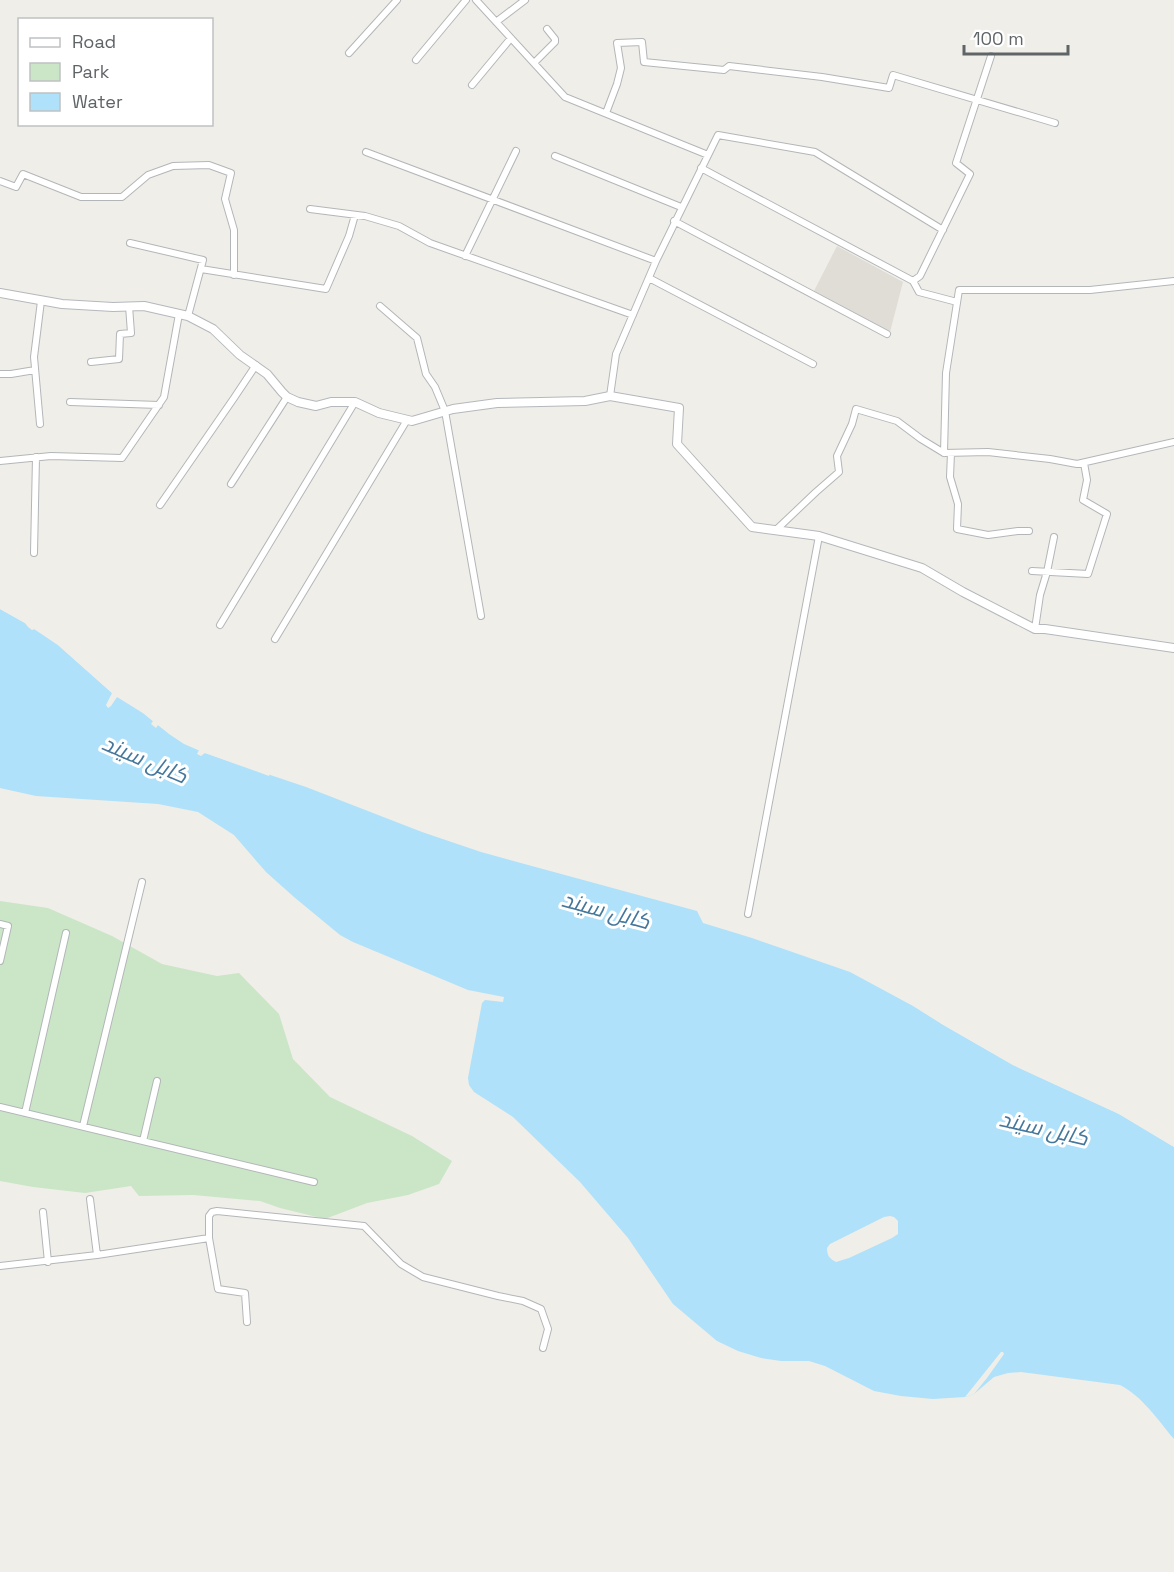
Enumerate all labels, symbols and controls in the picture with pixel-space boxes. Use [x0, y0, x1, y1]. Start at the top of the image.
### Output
legend [18, 18, 213, 126]
scale bar [964, 18, 1068, 56]
text: 100 m [973, 27, 1024, 50]
text: Road [72, 30, 116, 53]
text: Park [72, 60, 110, 83]
text: Water [72, 90, 123, 113]
water label: کابل سيند [98, 729, 192, 790]
water label: کابل سيند [559, 885, 653, 935]
water label: کابل سيند [997, 1104, 1091, 1152]

